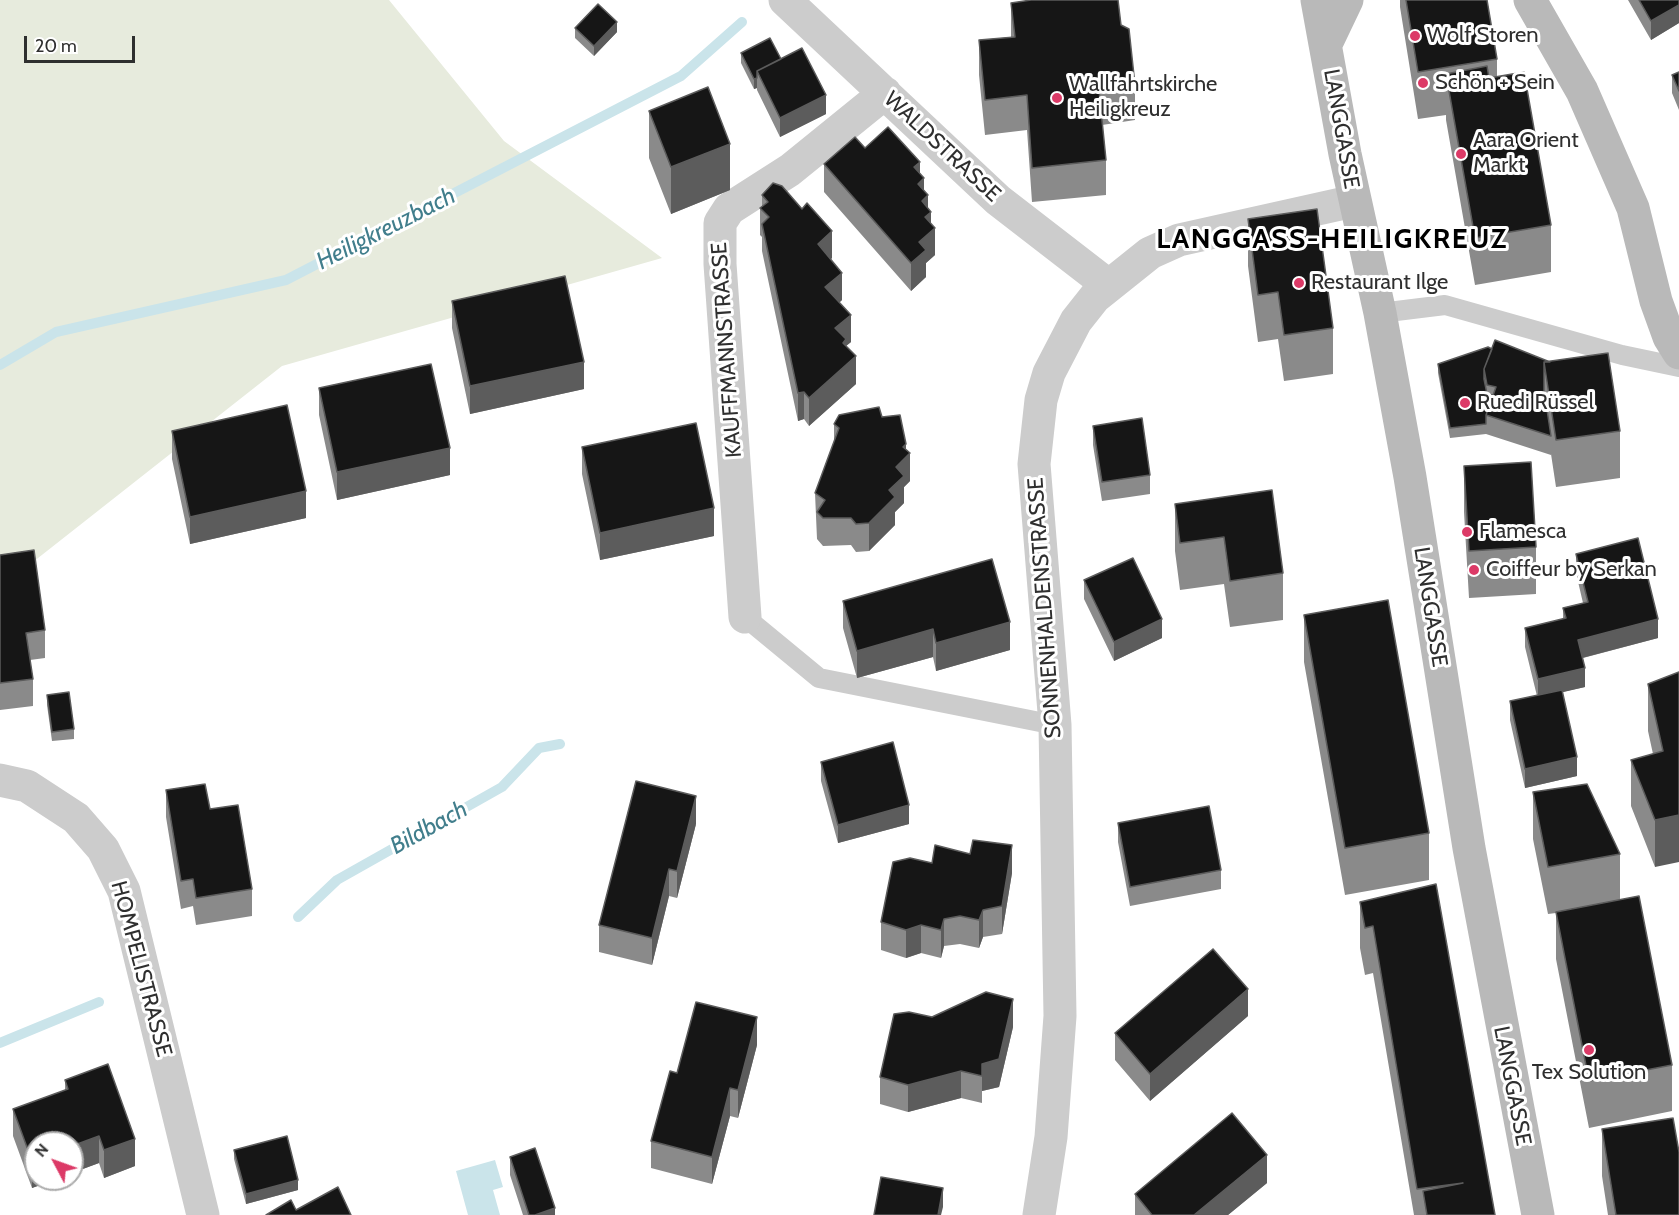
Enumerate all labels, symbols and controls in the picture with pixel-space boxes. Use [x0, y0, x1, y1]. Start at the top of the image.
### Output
place label: Wolf Storen [1427, 23, 1539, 49]
scale bar [27, 24, 138, 62]
marker: Wolf Storen [1408, 29, 1422, 43]
text: 20 m [35, 35, 77, 57]
street label: LANGGASSE [1317, 67, 1365, 191]
place label: Schön + Sein [1435, 70, 1555, 96]
place label: Wallfahrtskirche Heiligkreuz [1069, 72, 1217, 124]
marker: Schön + Sein [1416, 76, 1430, 90]
street label: WALDSTRASSE [878, 86, 1006, 208]
marker: Wallfahrtskirche Heiligkreuz [1050, 91, 1064, 105]
place label: Aara Orient Markt [1473, 128, 1579, 180]
marker: Aara Orient Markt [1454, 147, 1468, 161]
water label: Heiligkreuzbach [312, 182, 460, 276]
district label: LANGGASS-HEILIGKREUZ [1156, 223, 1508, 257]
street label: KAUFFMANNSTRASSE [706, 241, 748, 459]
place label: Restaurant Ilge [1311, 270, 1448, 296]
marker: Restaurant Ilge [1292, 276, 1306, 290]
place label: Ruedi Rüssel [1477, 390, 1594, 416]
marker: Ruedi Rüssel [1458, 396, 1472, 410]
street label: SONNENHALDENSTRASSE [1023, 477, 1067, 739]
place label: Flamesca [1479, 519, 1566, 545]
marker: Flamesca [1460, 525, 1474, 539]
street label: LANGGASSE [1407, 545, 1453, 669]
place label: Coiffeur by Serkan [1486, 557, 1657, 583]
marker: Coiffeur by Serkan [1467, 563, 1481, 577]
water label: Bildbach [385, 795, 473, 861]
street label: HOMPELISTRASSE [105, 878, 177, 1060]
street label: LANGGASSE [1487, 1024, 1537, 1148]
marker: Tex Solution [1582, 1043, 1596, 1057]
place label: Tex Solution [1532, 1060, 1646, 1086]
north arrow [24, 1131, 84, 1191]
text: N [31, 1140, 52, 1161]

